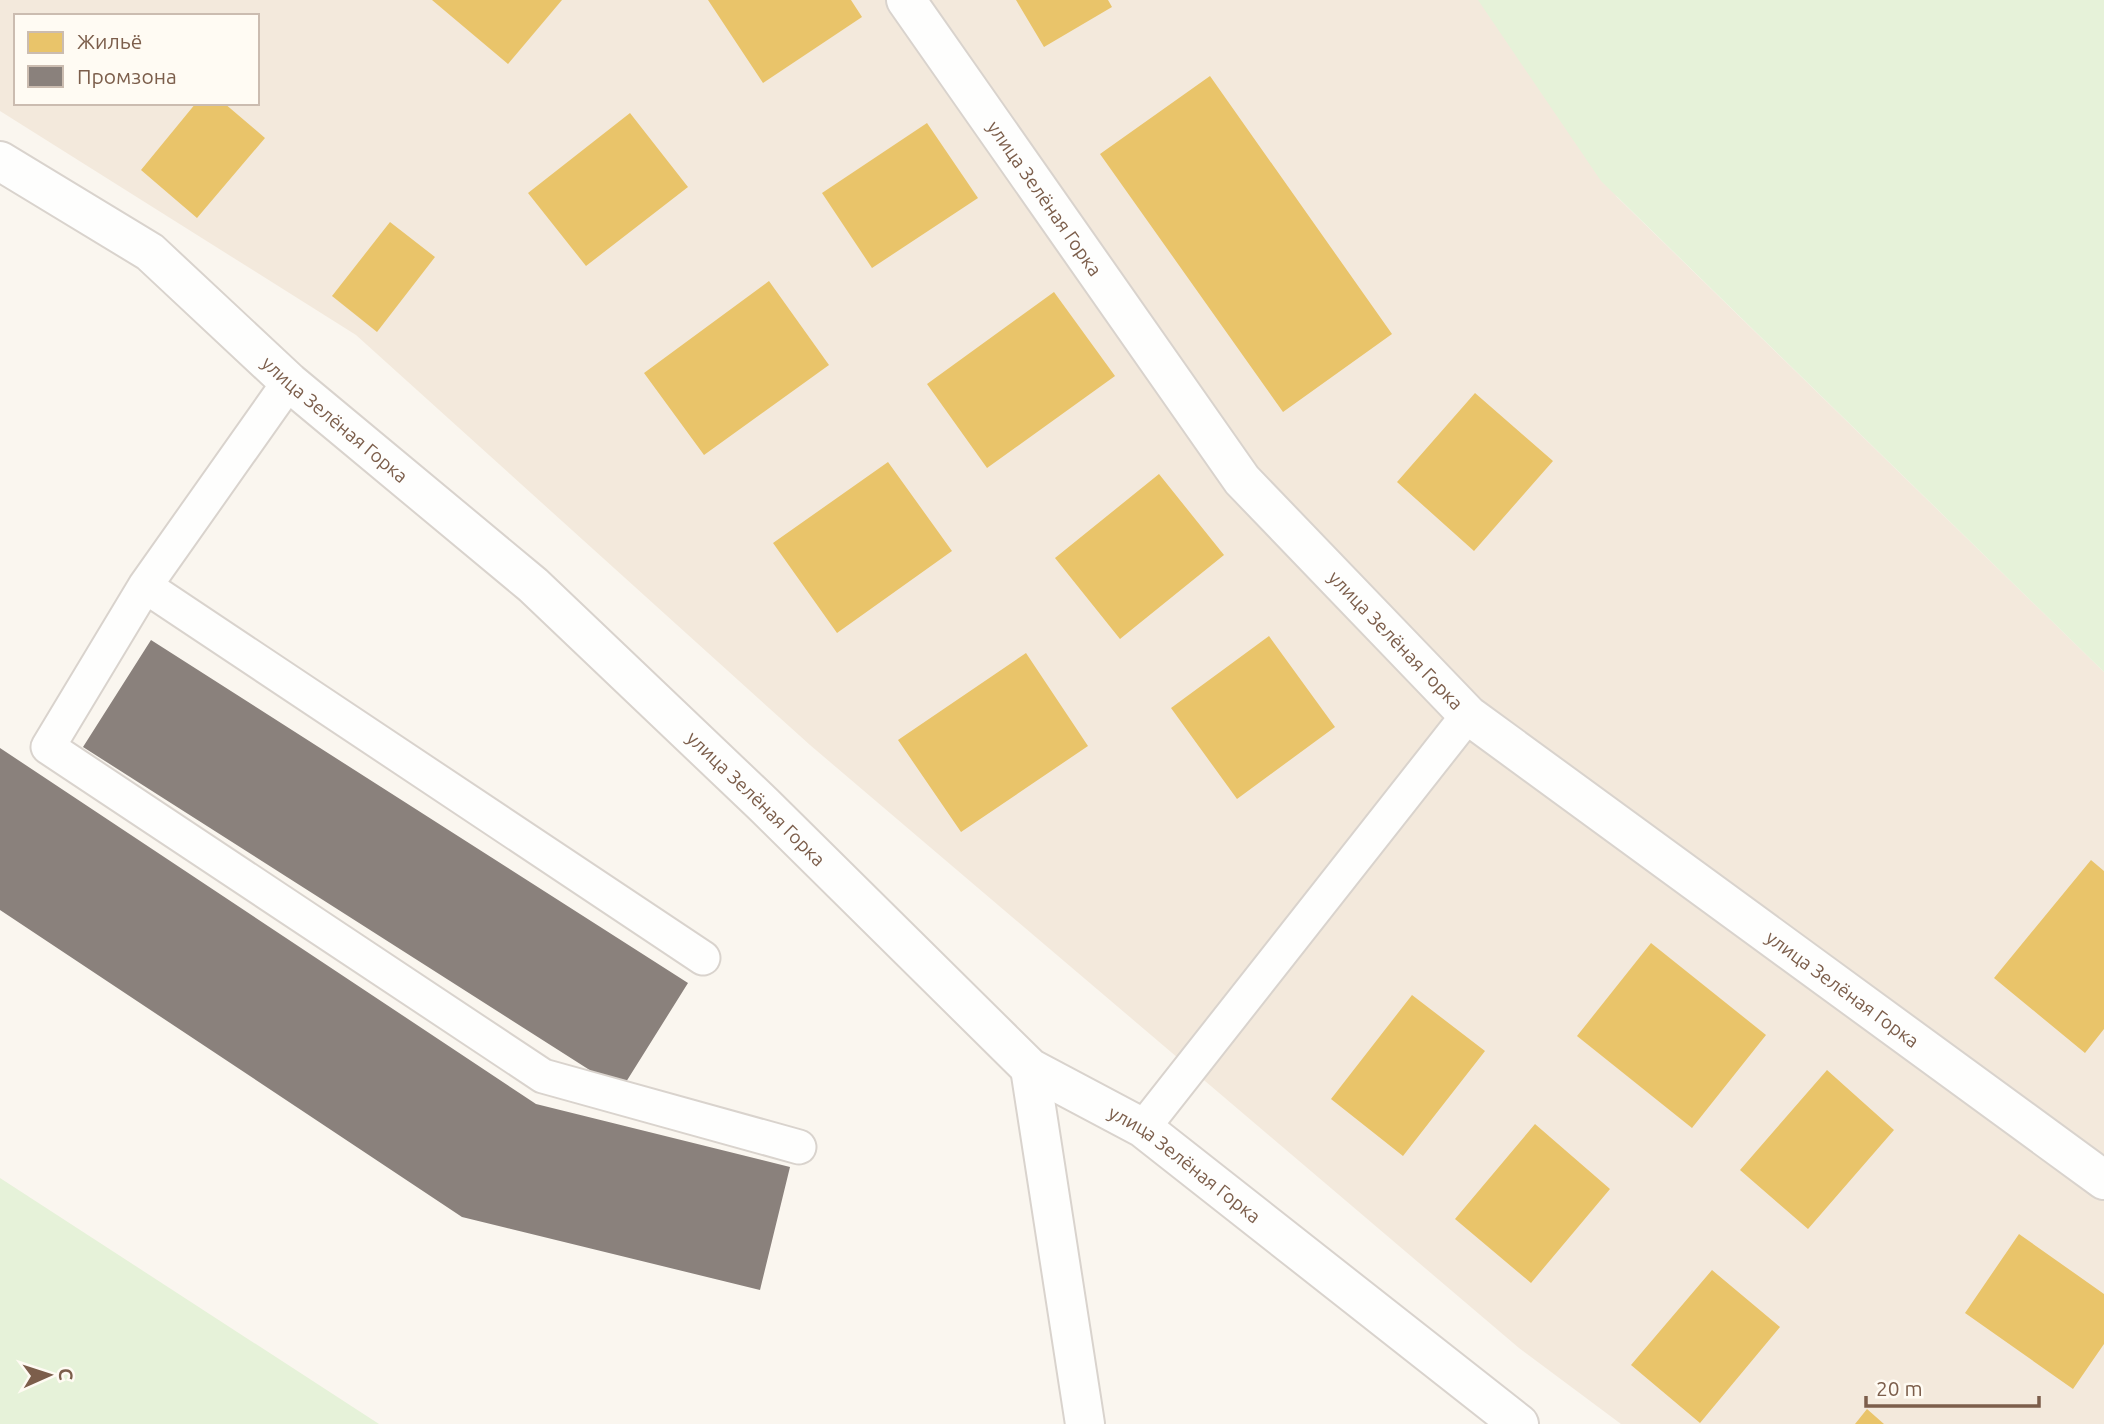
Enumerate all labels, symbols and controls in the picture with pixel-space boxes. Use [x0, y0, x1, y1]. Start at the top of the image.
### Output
legend [14, 14, 259, 105]
text: Жильё [77, 29, 142, 53]
text: Промзона [77, 64, 177, 88]
street label: улица Зелёная Горка [983, 117, 1107, 280]
street label: улица Зелёная Горка [258, 352, 412, 487]
street label: улица Зелёная Горка [1324, 566, 1468, 714]
street label: улица Зелёная Горка [682, 727, 830, 870]
street label: улица Зелёная Горка [1762, 926, 1923, 1052]
street label: улица Зелёная Горка [1105, 1101, 1265, 1227]
north arrow [14, 1340, 84, 1410]
scale bar [1866, 1364, 2039, 1408]
text: С [55, 1367, 77, 1381]
text: 20 m [1876, 1376, 1923, 1400]

